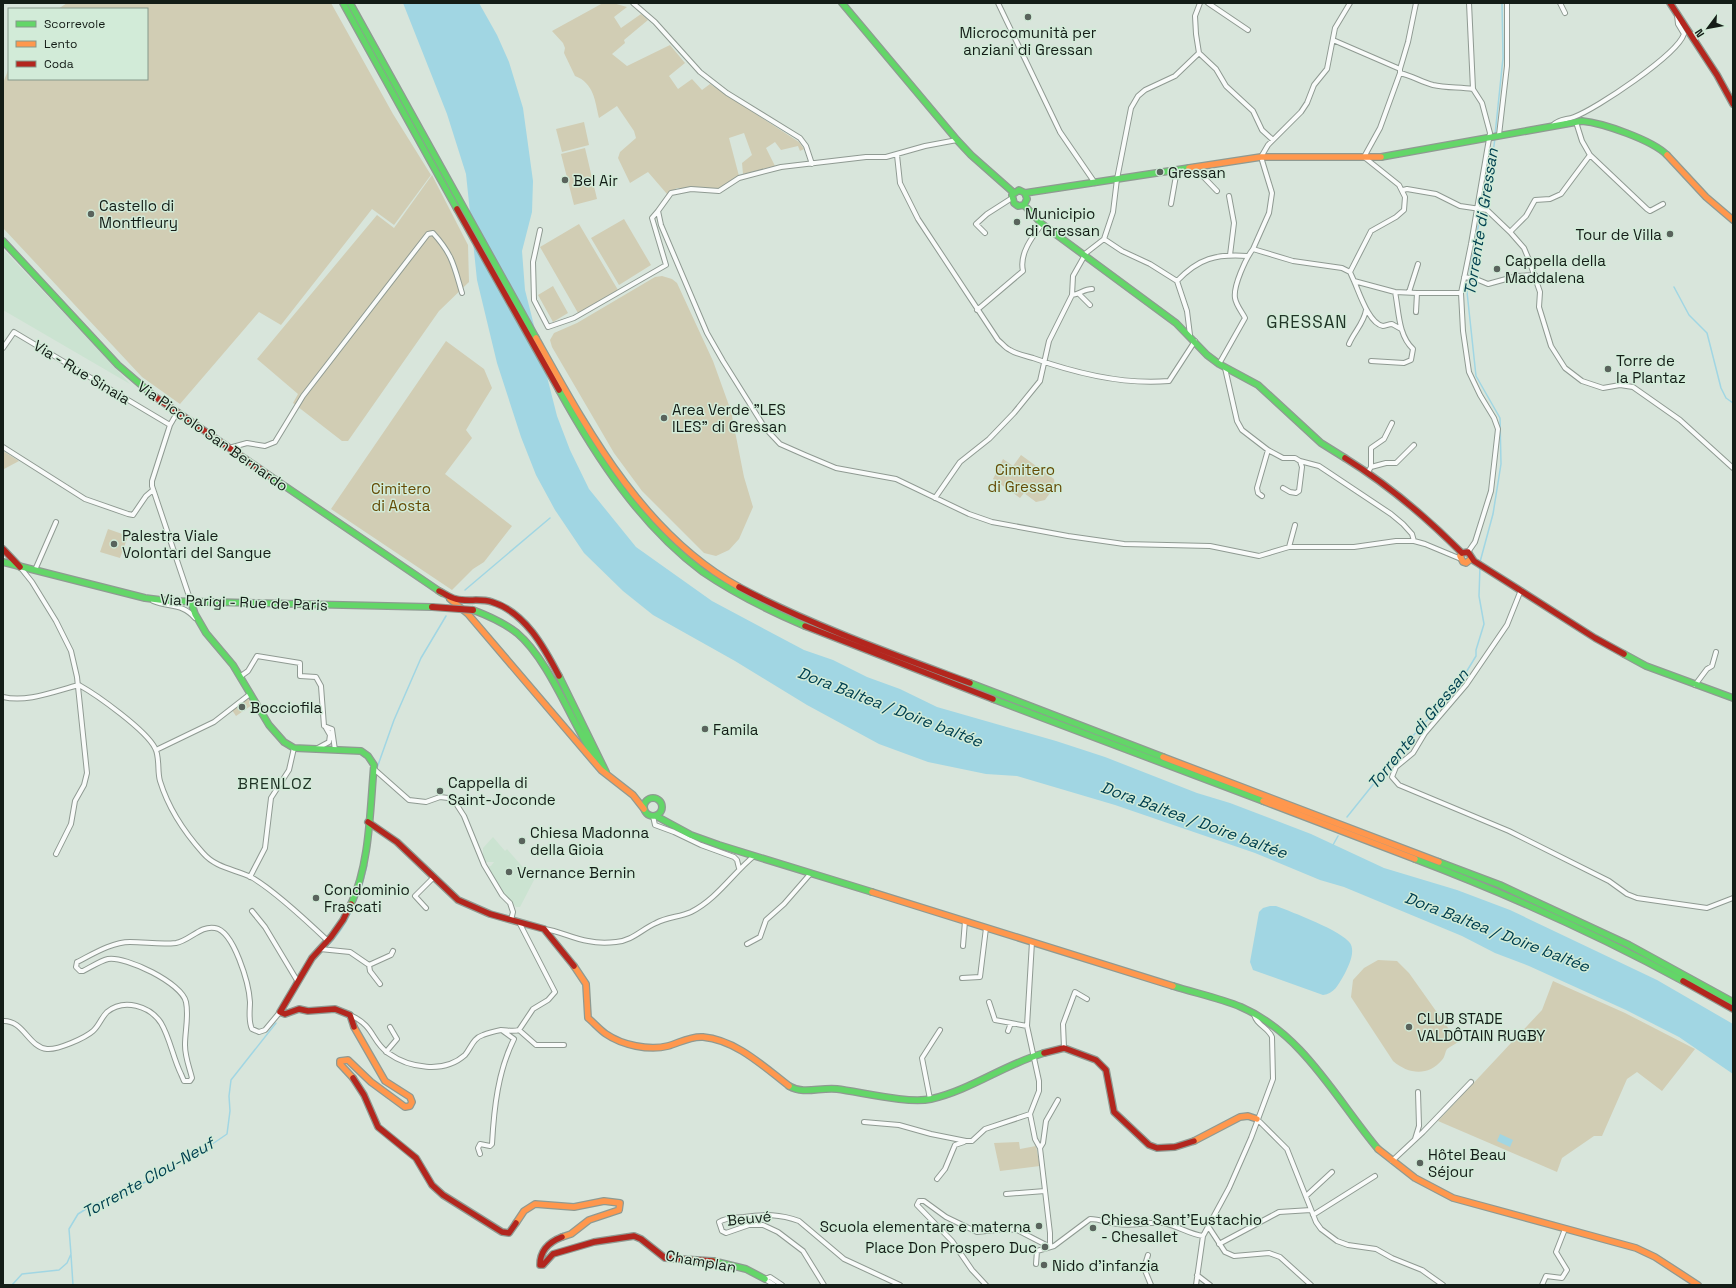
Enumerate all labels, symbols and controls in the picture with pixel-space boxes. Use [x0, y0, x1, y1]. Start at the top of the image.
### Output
legend [8, 8, 148, 80]
north arrow [1688, 8, 1728, 48]
marker: Microcomunità per anziani di Gressan [1023, 12, 1033, 22]
text: Scorrevole [44, 16, 105, 32]
place label: Microcomunità per anziani di Gressan [960, 23, 1097, 59]
text: N [1692, 26, 1707, 40]
text: Lento [44, 36, 78, 52]
text: Coda [44, 56, 74, 72]
water label: Torrente di Gressan [1459, 146, 1503, 297]
place label: Gressan [1168, 163, 1226, 182]
marker: Gressan [1155, 167, 1165, 177]
place label: Bel Air [573, 171, 618, 190]
marker: Bel Air [560, 175, 570, 185]
place label: Castello di Montfleury [99, 196, 178, 232]
place label: Municipio di Gressan [1025, 204, 1100, 240]
marker: Castello di Montfleury [86, 209, 96, 219]
marker: Municipio di Gressan [1012, 217, 1022, 227]
place label: Tour de Villa [1576, 225, 1662, 244]
marker: Tour de Villa [1665, 229, 1675, 239]
place label: Cappella della Maddalena [1505, 251, 1606, 287]
marker: Cappella della Maddalena [1492, 264, 1502, 274]
district label: GRESSAN [1266, 311, 1348, 333]
street label: Via - Rue Sinaia [30, 336, 134, 409]
place label: Torre de la Plantaz [1616, 351, 1686, 387]
marker: Torre de la Plantaz [1603, 364, 1613, 374]
street label: Via Piccolo San Bernardo [134, 377, 292, 495]
place label: Area Verde "LES ILES" di Gressan [672, 400, 787, 436]
marker: Area Verde "LES ILES" di Gressan [659, 413, 669, 423]
park label: Cimitero di Gressan [988, 460, 1062, 496]
park label: Cimitero di Aosta [371, 479, 431, 515]
place label: Palestra Viale Volontari del Sangue [122, 526, 271, 562]
marker: Palestra Viale Volontari del Sangue [109, 539, 119, 549]
street label: Via Parigi - Rue de Paris [160, 590, 328, 614]
water label: Dora Baltea / Doire baltée [795, 662, 986, 752]
water label: Torrente di Gressan [1363, 664, 1474, 794]
place label: Bocciofila [250, 698, 322, 717]
marker: Bocciofila [237, 702, 247, 712]
place label: Famila [713, 720, 759, 739]
marker: Famila [700, 724, 710, 734]
district label: BRENLOZ [237, 773, 313, 794]
place label: Cappella di Saint-Joconde [448, 773, 556, 809]
water label: Dora Baltea / Doire baltée [1098, 777, 1290, 864]
marker: Cappella di Saint-Joconde [435, 786, 445, 796]
place label: Chiesa Madonna della Gioia [530, 823, 649, 859]
marker: Chiesa Madonna della Gioia [517, 836, 527, 846]
place label: Vernance Bernin [517, 863, 636, 882]
marker: Vernance Bernin [504, 867, 514, 877]
place label: Condominio Frascati [324, 880, 410, 916]
water label: Dora Baltea / Doire baltée [1402, 887, 1593, 977]
marker: Condominio Frascati [311, 893, 321, 903]
place label: CLUB STADE VALDÔTAIN RUGBY [1417, 1009, 1545, 1045]
marker: CLUB STADE VALDÔTAIN RUGBY [1404, 1022, 1414, 1032]
water label: Torrente Clou-Neuf [78, 1132, 220, 1223]
place label: Hôtel Beau Séjour [1428, 1145, 1506, 1181]
marker: Hôtel Beau Séjour [1415, 1158, 1425, 1168]
street label: Beuvé [726, 1206, 772, 1230]
place label: Chiesa Sant'Eustachio - Chesallet [1101, 1210, 1262, 1246]
place label: Scuola elementare e materna [820, 1217, 1031, 1236]
marker: Scuola elementare e materna [1034, 1221, 1044, 1231]
marker: Chiesa Sant'Eustachio - Chesallet [1088, 1223, 1098, 1233]
place label: Place Don Prospero Duc [865, 1238, 1037, 1257]
marker: Place Don Prospero Duc [1040, 1242, 1050, 1252]
street label: Champlan [664, 1245, 738, 1277]
place label: Nido d'infanzia [1052, 1256, 1159, 1275]
marker: Nido d'infanzia [1039, 1260, 1049, 1270]

